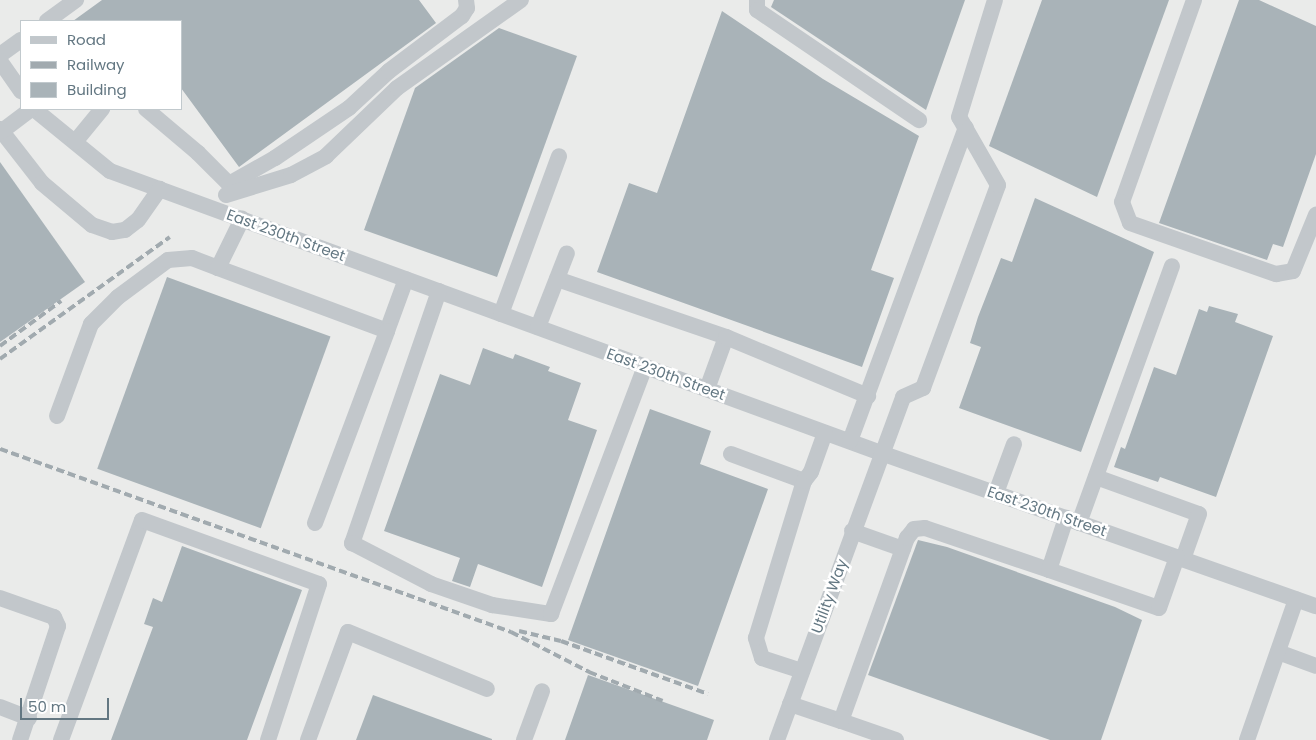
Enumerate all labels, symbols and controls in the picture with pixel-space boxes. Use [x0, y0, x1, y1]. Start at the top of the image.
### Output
legend [20, 20, 182, 110]
text: Road [67, 29, 106, 50]
text: Railway [67, 54, 125, 75]
text: Building [67, 79, 127, 100]
street label: East 230th Street [224, 205, 348, 265]
street label: East 230th Street [604, 344, 728, 404]
street label: East 230th Street [985, 482, 1109, 540]
street label: Utility Way [807, 556, 851, 636]
scale bar [22, 688, 111, 720]
text: 50 m [28, 696, 66, 717]

